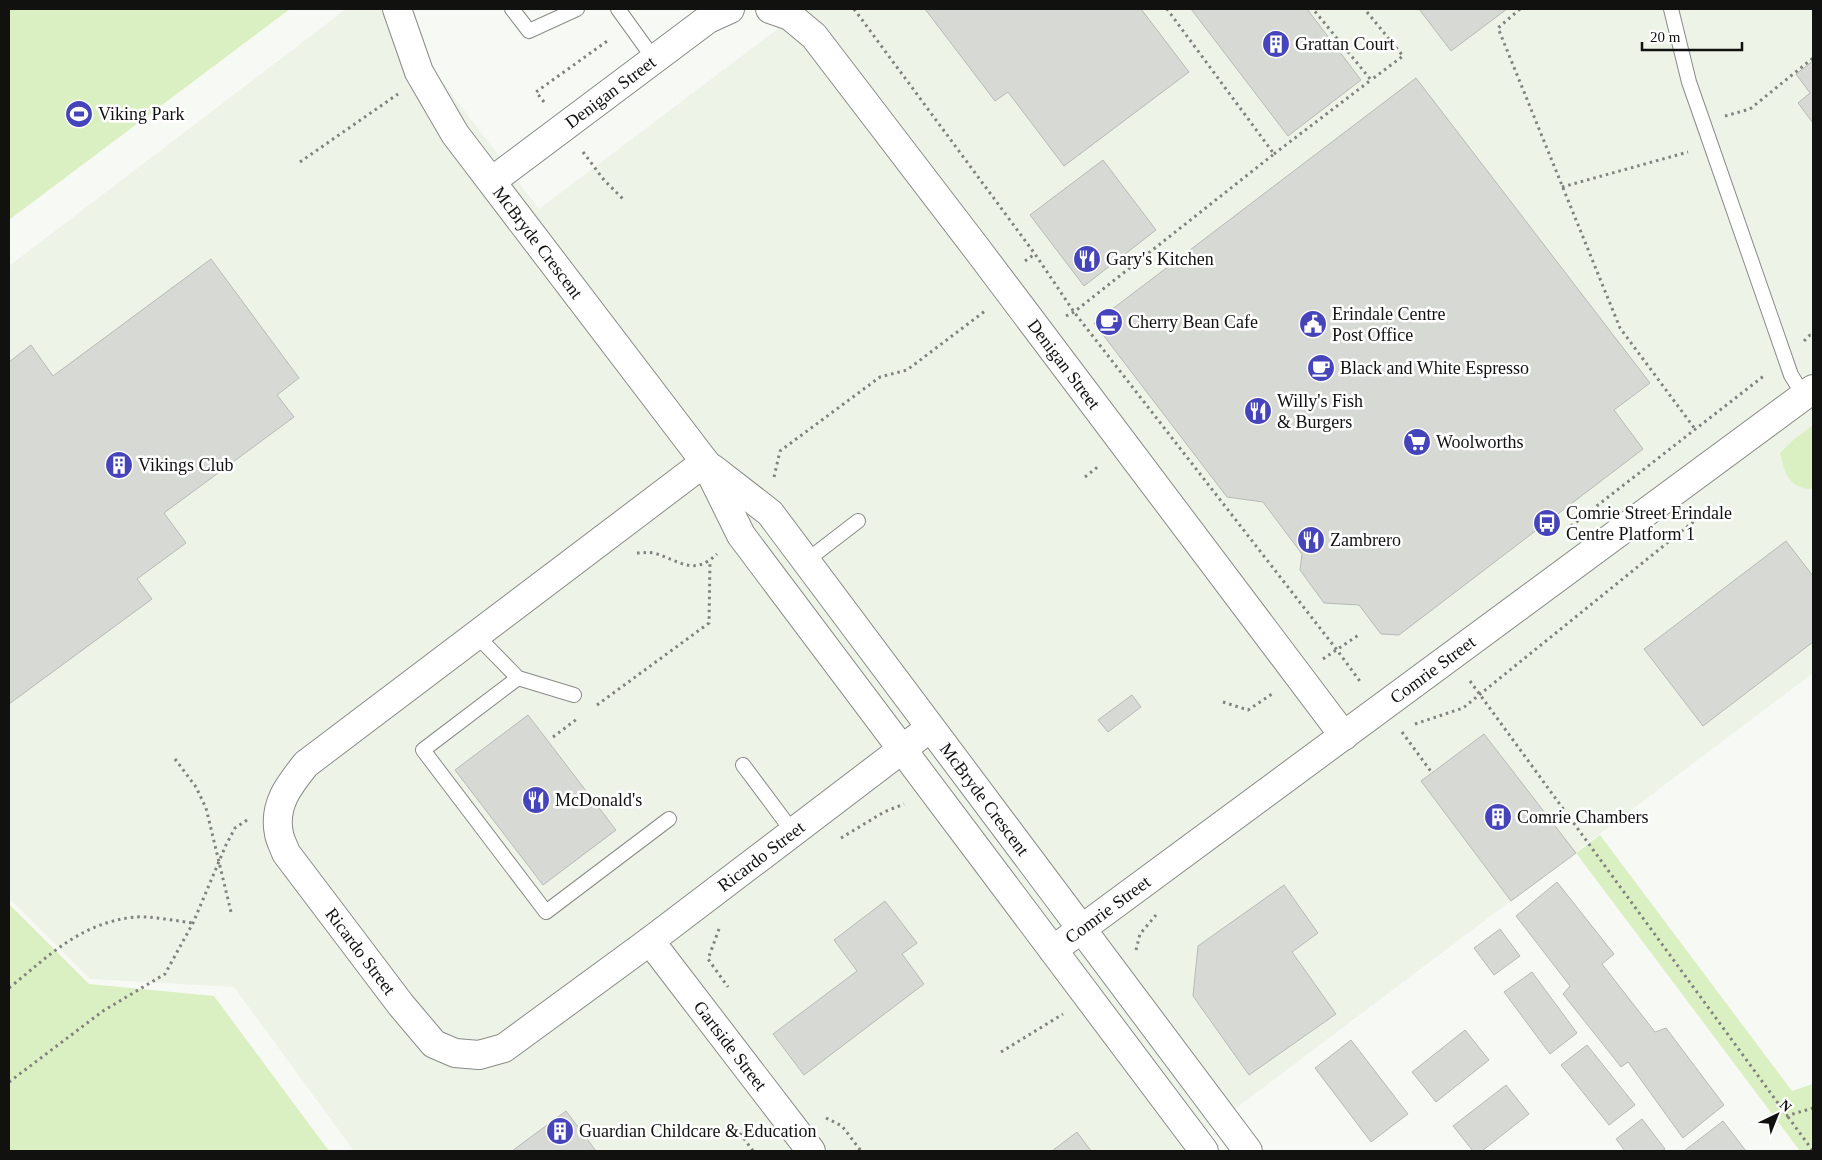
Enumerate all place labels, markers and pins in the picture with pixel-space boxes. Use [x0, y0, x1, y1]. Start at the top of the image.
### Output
building icon: Grattan Court [1261, 29, 1291, 59]
place label: Grattan Court [1295, 34, 1394, 54]
sports icon: Viking Park [64, 99, 94, 129]
place label: Viking Park [98, 104, 184, 124]
restaurant icon: Gary's Kitchen [1072, 244, 1102, 274]
place label: Gary's Kitchen [1106, 249, 1214, 269]
place label: Erindale Centre Post Office [1332, 304, 1445, 345]
cafe icon: Cherry Bean Cafe [1094, 307, 1124, 337]
public building icon: Erindale Centre Post Office [1298, 309, 1328, 339]
place label: Cherry Bean Cafe [1128, 312, 1258, 332]
cafe icon: Black and White Espresso [1306, 353, 1336, 383]
place label: Black and White Espresso [1340, 358, 1529, 378]
place label: Willy's Fish & Burgers [1277, 391, 1363, 432]
restaurant icon: Willy's Fish & Burgers [1243, 396, 1273, 426]
supermarket icon: Woolworths [1402, 427, 1432, 457]
place label: Woolworths [1436, 432, 1524, 452]
building icon: Vikings Club [104, 450, 134, 480]
place label: Vikings Club [138, 455, 233, 475]
place label: Comrie Street Erindale Centre Platform 1 [1566, 503, 1732, 544]
bus stop icon: Comrie Street Erindale Centre Platform 1 [1532, 508, 1562, 538]
restaurant icon: Zambrero [1296, 525, 1326, 555]
place label: Zambrero [1330, 530, 1401, 550]
restaurant icon: McDonald's [521, 785, 551, 815]
place label: McDonald's [555, 790, 642, 810]
building icon: Comrie Chambers [1483, 802, 1513, 832]
place label: Comrie Chambers [1517, 807, 1648, 827]
building icon: Guardian Childcare & Education [545, 1116, 575, 1146]
place label: Guardian Childcare & Education [579, 1121, 816, 1141]

